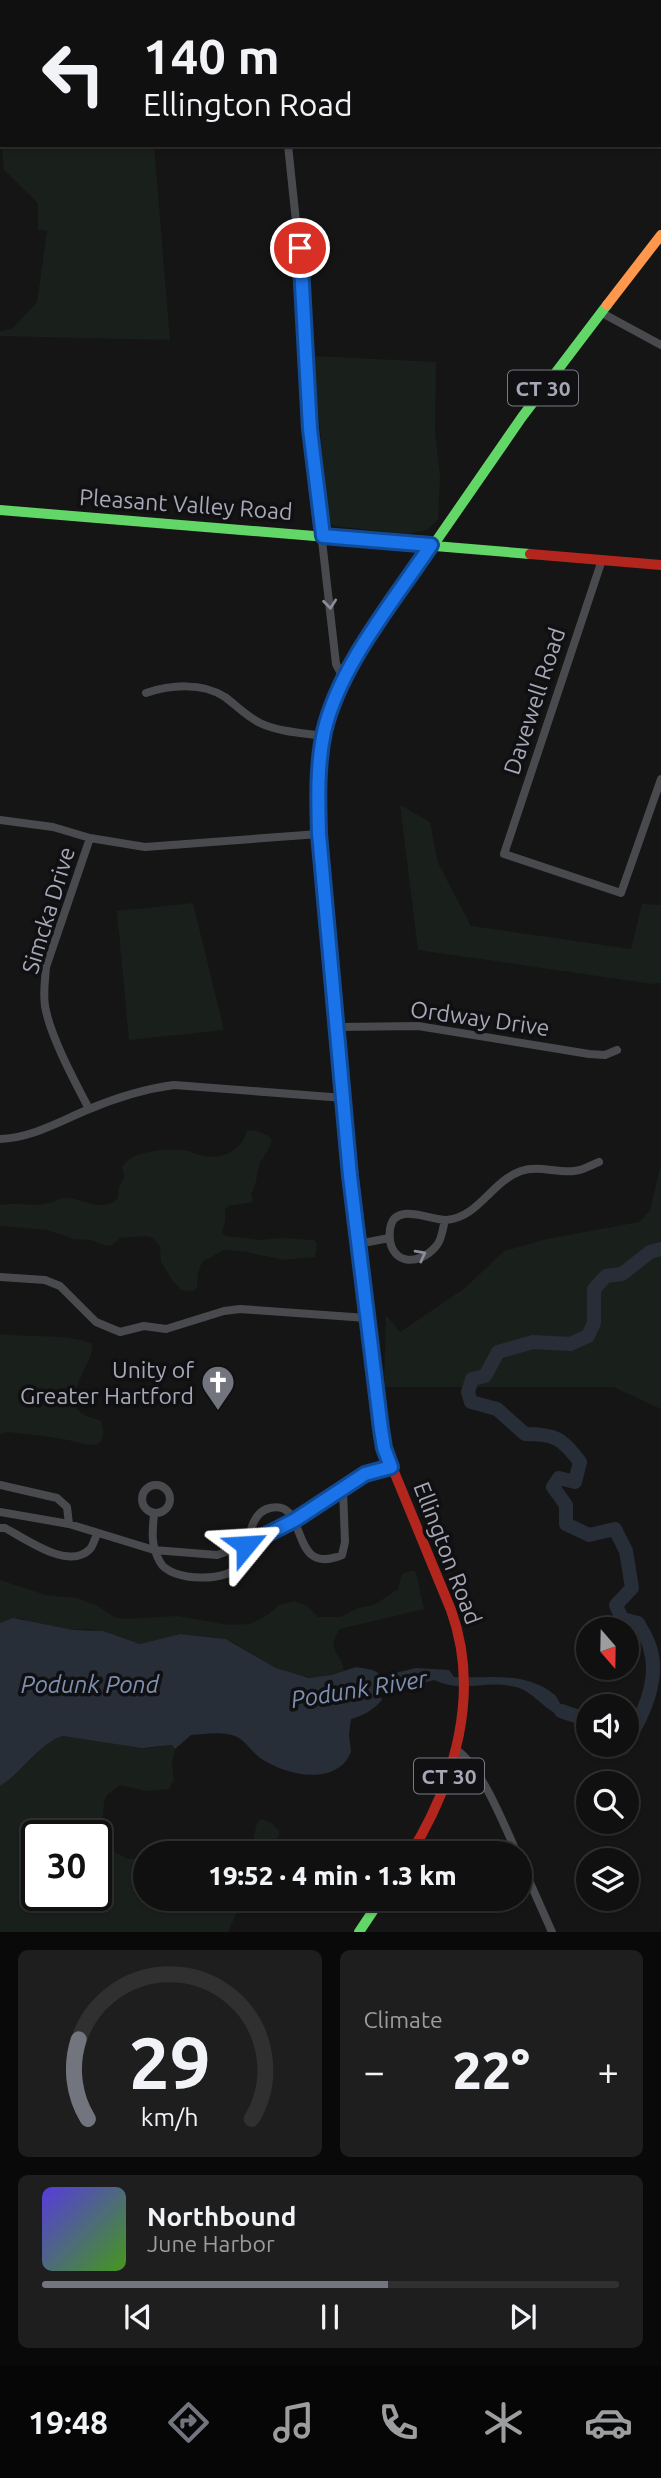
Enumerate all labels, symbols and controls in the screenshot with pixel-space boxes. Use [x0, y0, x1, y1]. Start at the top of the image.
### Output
icon: left [28, 28, 119, 119]
text: 140 m [143, 28, 280, 83]
text: Ellington Road [143, 86, 353, 122]
pin [270, 218, 330, 278]
icon: arrive [281, 229, 319, 267]
road number: CT 30 [508, 370, 578, 406]
street label: Pleasant Valley Road [79, 484, 293, 524]
one-way arrow [322, 598, 337, 609]
street label: Davewell Road [499, 624, 569, 778]
street label: Simcka Drive [17, 844, 79, 976]
street label: Ordway Drive [409, 996, 551, 1040]
one-way arrow [414, 1249, 427, 1263]
place label: Unity of Greater Hartford [20, 1357, 194, 1408]
church icon: Unity of Greater Hartford [199, 1363, 237, 1412]
street label: Ellington Road [409, 1478, 487, 1628]
position arrow [209, 1508, 283, 1582]
north arrow [576, 1617, 639, 1680]
map controls [576, 1617, 639, 1911]
water label: Podunk River [289, 1665, 430, 1713]
water label: Podunk Pond [21, 1671, 160, 1698]
button: sound [576, 1694, 639, 1757]
road number: CT 30 [414, 1758, 484, 1794]
button: search [576, 1771, 639, 1834]
speed limit sign: 30 [21, 1820, 112, 1911]
button: layers [576, 1848, 639, 1911]
text: 19:52 · 4 min · 1.3 km [208, 1861, 457, 1890]
text: Climate [364, 2007, 443, 2032]
text: 29 [129, 2022, 211, 2104]
text: 22° [452, 2041, 530, 2099]
text: − [364, 2050, 385, 2092]
text: + [598, 2050, 619, 2092]
text: km/h [141, 2103, 199, 2131]
text: Northbound [147, 2202, 296, 2231]
text: June Harbor [147, 2231, 275, 2256]
icon: previous [119, 2298, 157, 2336]
icon: pause [311, 2298, 349, 2336]
icon: next [504, 2298, 542, 2336]
icon: directions [164, 2398, 213, 2447]
icon: music [269, 2398, 318, 2447]
icon: phone [374, 2398, 423, 2447]
icon: climate [479, 2398, 528, 2447]
icon: car [584, 2398, 633, 2447]
text: 19:48 [28, 2404, 108, 2440]

